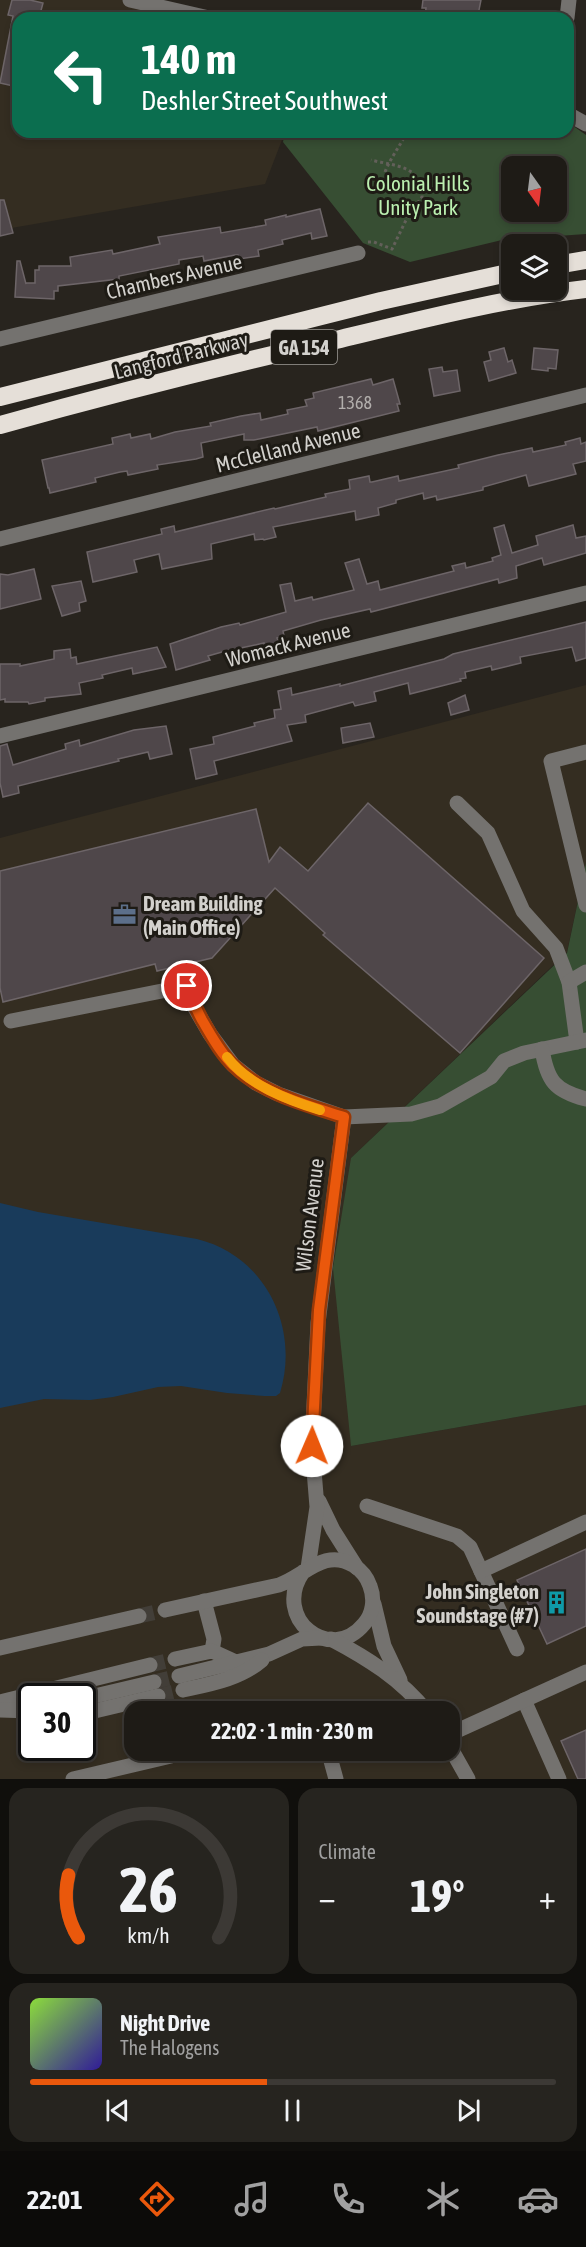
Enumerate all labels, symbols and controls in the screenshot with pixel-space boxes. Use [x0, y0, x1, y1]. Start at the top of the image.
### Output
text: 140 m [141, 35, 236, 83]
icon: left [42, 36, 120, 114]
text: Deshler Street Southwest [141, 85, 388, 116]
north arrow [501, 156, 567, 222]
map controls [501, 156, 567, 300]
park label: Colonial Hills Unity Park [366, 171, 470, 219]
button: layers [501, 234, 567, 300]
street label: Chambers Avenue [104, 249, 244, 303]
street label: Langford Parkway [111, 327, 251, 383]
road number: GA 154 [271, 330, 337, 364]
house number: 1368 [338, 392, 372, 413]
street label: McClelland Avenue [213, 417, 363, 477]
street label: Womack Avenue [223, 617, 353, 671]
place label: Dream Building (Main Office) [143, 891, 264, 939]
office icon: Dream Building (Main Office) [112, 902, 138, 928]
pin [161, 960, 212, 1011]
icon: arrive [170, 969, 203, 1002]
street label: Wilson Avenue [290, 1157, 328, 1273]
position arrow [280, 1414, 344, 1478]
place label: John Singleton Soundstage (#7) [417, 1579, 539, 1627]
building icon: John Singleton Soundstage (#7) [544, 1590, 570, 1616]
speed limit sign: 30 [18, 1683, 96, 1761]
text: 22:02 · 1 min · 230 m [211, 1718, 373, 1744]
text: Climate [319, 1840, 376, 1863]
text: 26 [119, 1854, 178, 1925]
text: 19° [410, 1870, 465, 1922]
text: − [319, 1878, 336, 1916]
text: + [539, 1878, 556, 1916]
text: km/h [127, 1923, 170, 1948]
text: Night Drive [120, 2010, 210, 2036]
text: The Halogens [120, 2036, 219, 2059]
icon: previous [101, 2094, 134, 2127]
icon: pause [276, 2094, 309, 2127]
icon: next [452, 2094, 485, 2127]
icon: directions [136, 2178, 178, 2220]
icon: music [231, 2178, 273, 2220]
icon: phone [327, 2178, 369, 2220]
icon: climate [422, 2178, 464, 2220]
icon: car [517, 2178, 559, 2220]
text: 22:01 [27, 2184, 83, 2215]

